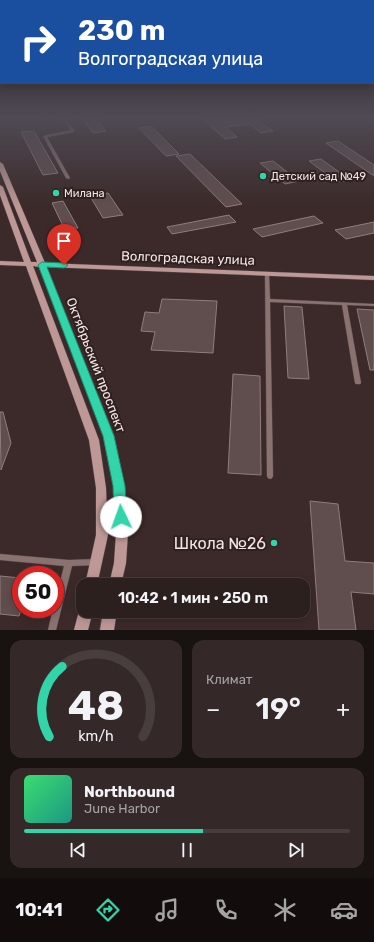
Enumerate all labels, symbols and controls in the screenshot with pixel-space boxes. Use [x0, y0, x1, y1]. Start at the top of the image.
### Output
text: 230 m [78, 14, 165, 47]
icon: right [12, 16, 64, 68]
text: Волгоградская улица [78, 48, 263, 70]
place label: Детский сад №49 [271, 170, 366, 183]
marker: Детский сад №49 [258, 171, 268, 181]
place label: Милана [64, 187, 105, 200]
marker: Милана [51, 188, 61, 198]
pin [47, 224, 81, 265]
icon: arrive [53, 230, 75, 252]
street label: Волгоградская улица [121, 248, 255, 268]
street label: Октябрьский проспект [63, 295, 129, 435]
position arrow [100, 496, 142, 538]
place label: Школа №26 [174, 534, 266, 553]
marker: Школа №26 [269, 538, 279, 548]
speed limit sign: 50 [12, 566, 64, 618]
text: 10:42 · 1 мин · 250 m [118, 589, 268, 607]
text: Климат [206, 672, 252, 687]
text: 48 [68, 681, 124, 730]
text: 19° [256, 691, 301, 727]
text: − [206, 696, 220, 723]
text: + [336, 696, 350, 723]
text: km/h [78, 728, 114, 745]
text: Northbound [84, 783, 175, 801]
text: June Harbor [84, 801, 160, 816]
icon: previous [67, 839, 89, 861]
icon: pause [176, 839, 198, 861]
icon: next [285, 839, 307, 861]
icon: directions [94, 896, 122, 924]
icon: music [153, 896, 181, 924]
icon: phone [212, 896, 240, 924]
icon: climate [271, 896, 299, 924]
icon: car [330, 896, 358, 924]
text: 10:41 [16, 899, 63, 921]

